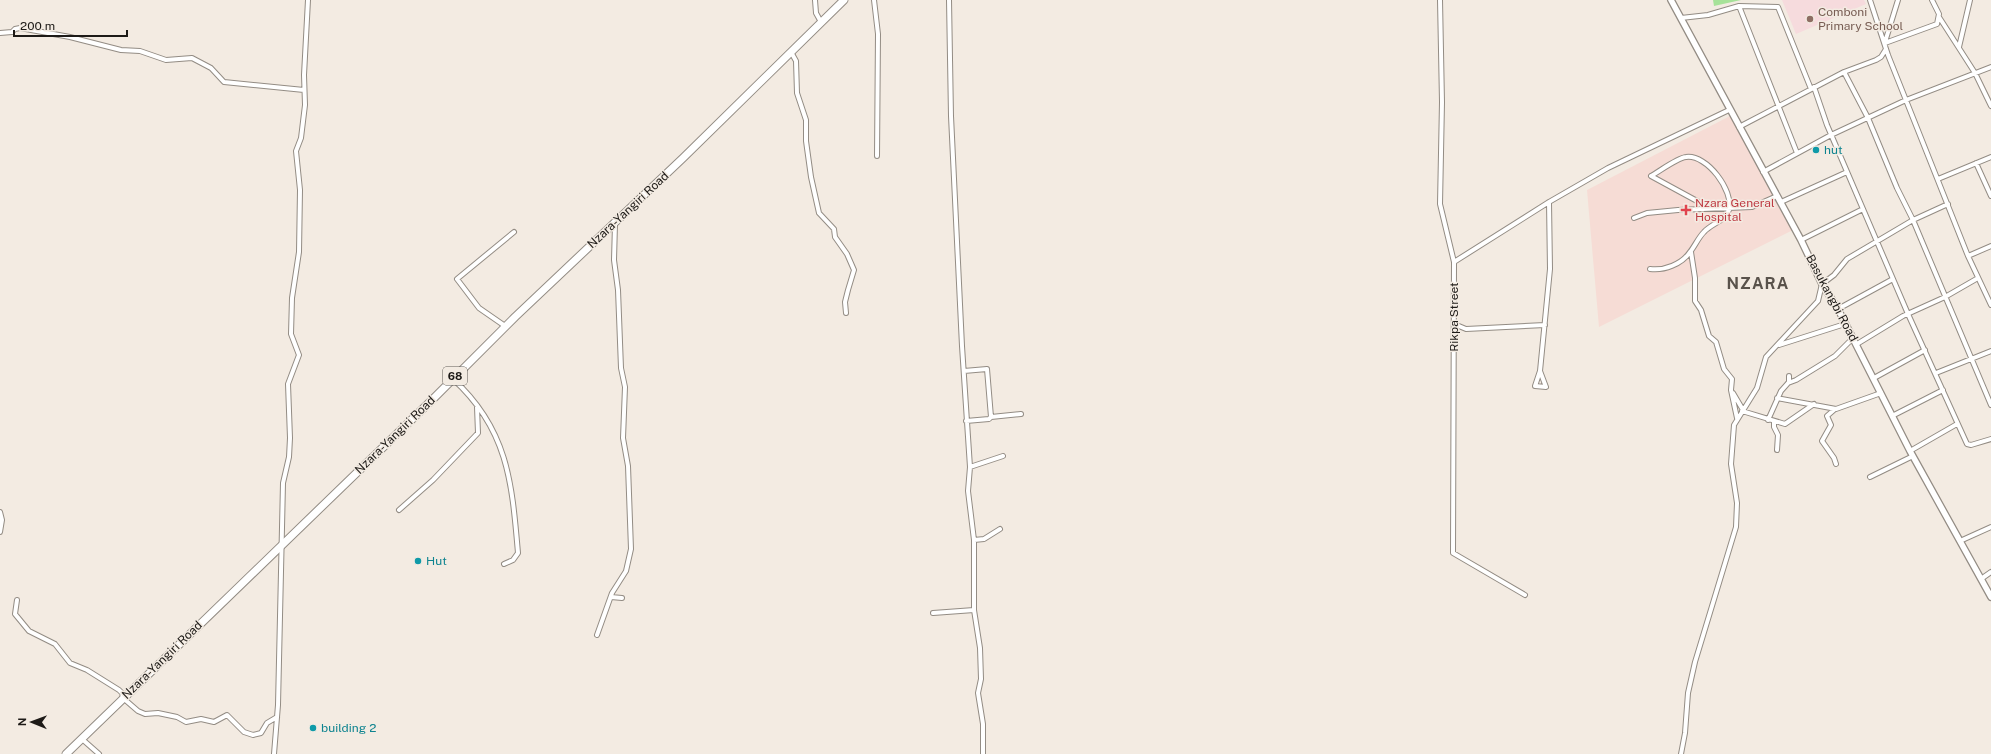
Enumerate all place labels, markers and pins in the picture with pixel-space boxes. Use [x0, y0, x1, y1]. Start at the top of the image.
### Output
place label: Comboni Primary School [1818, 5, 1903, 33]
marker: Comboni Primary School [1805, 14, 1815, 24]
place label: hut [1824, 143, 1843, 157]
marker: hut [1811, 145, 1821, 155]
place label: Nzara General Hospital [1695, 196, 1775, 224]
marker: Nzara General Hospital [1680, 204, 1692, 216]
place label: Hut [426, 554, 447, 568]
marker: Hut [413, 556, 423, 566]
place label: building 2 [321, 721, 376, 735]
marker: building 2 [308, 723, 318, 733]

